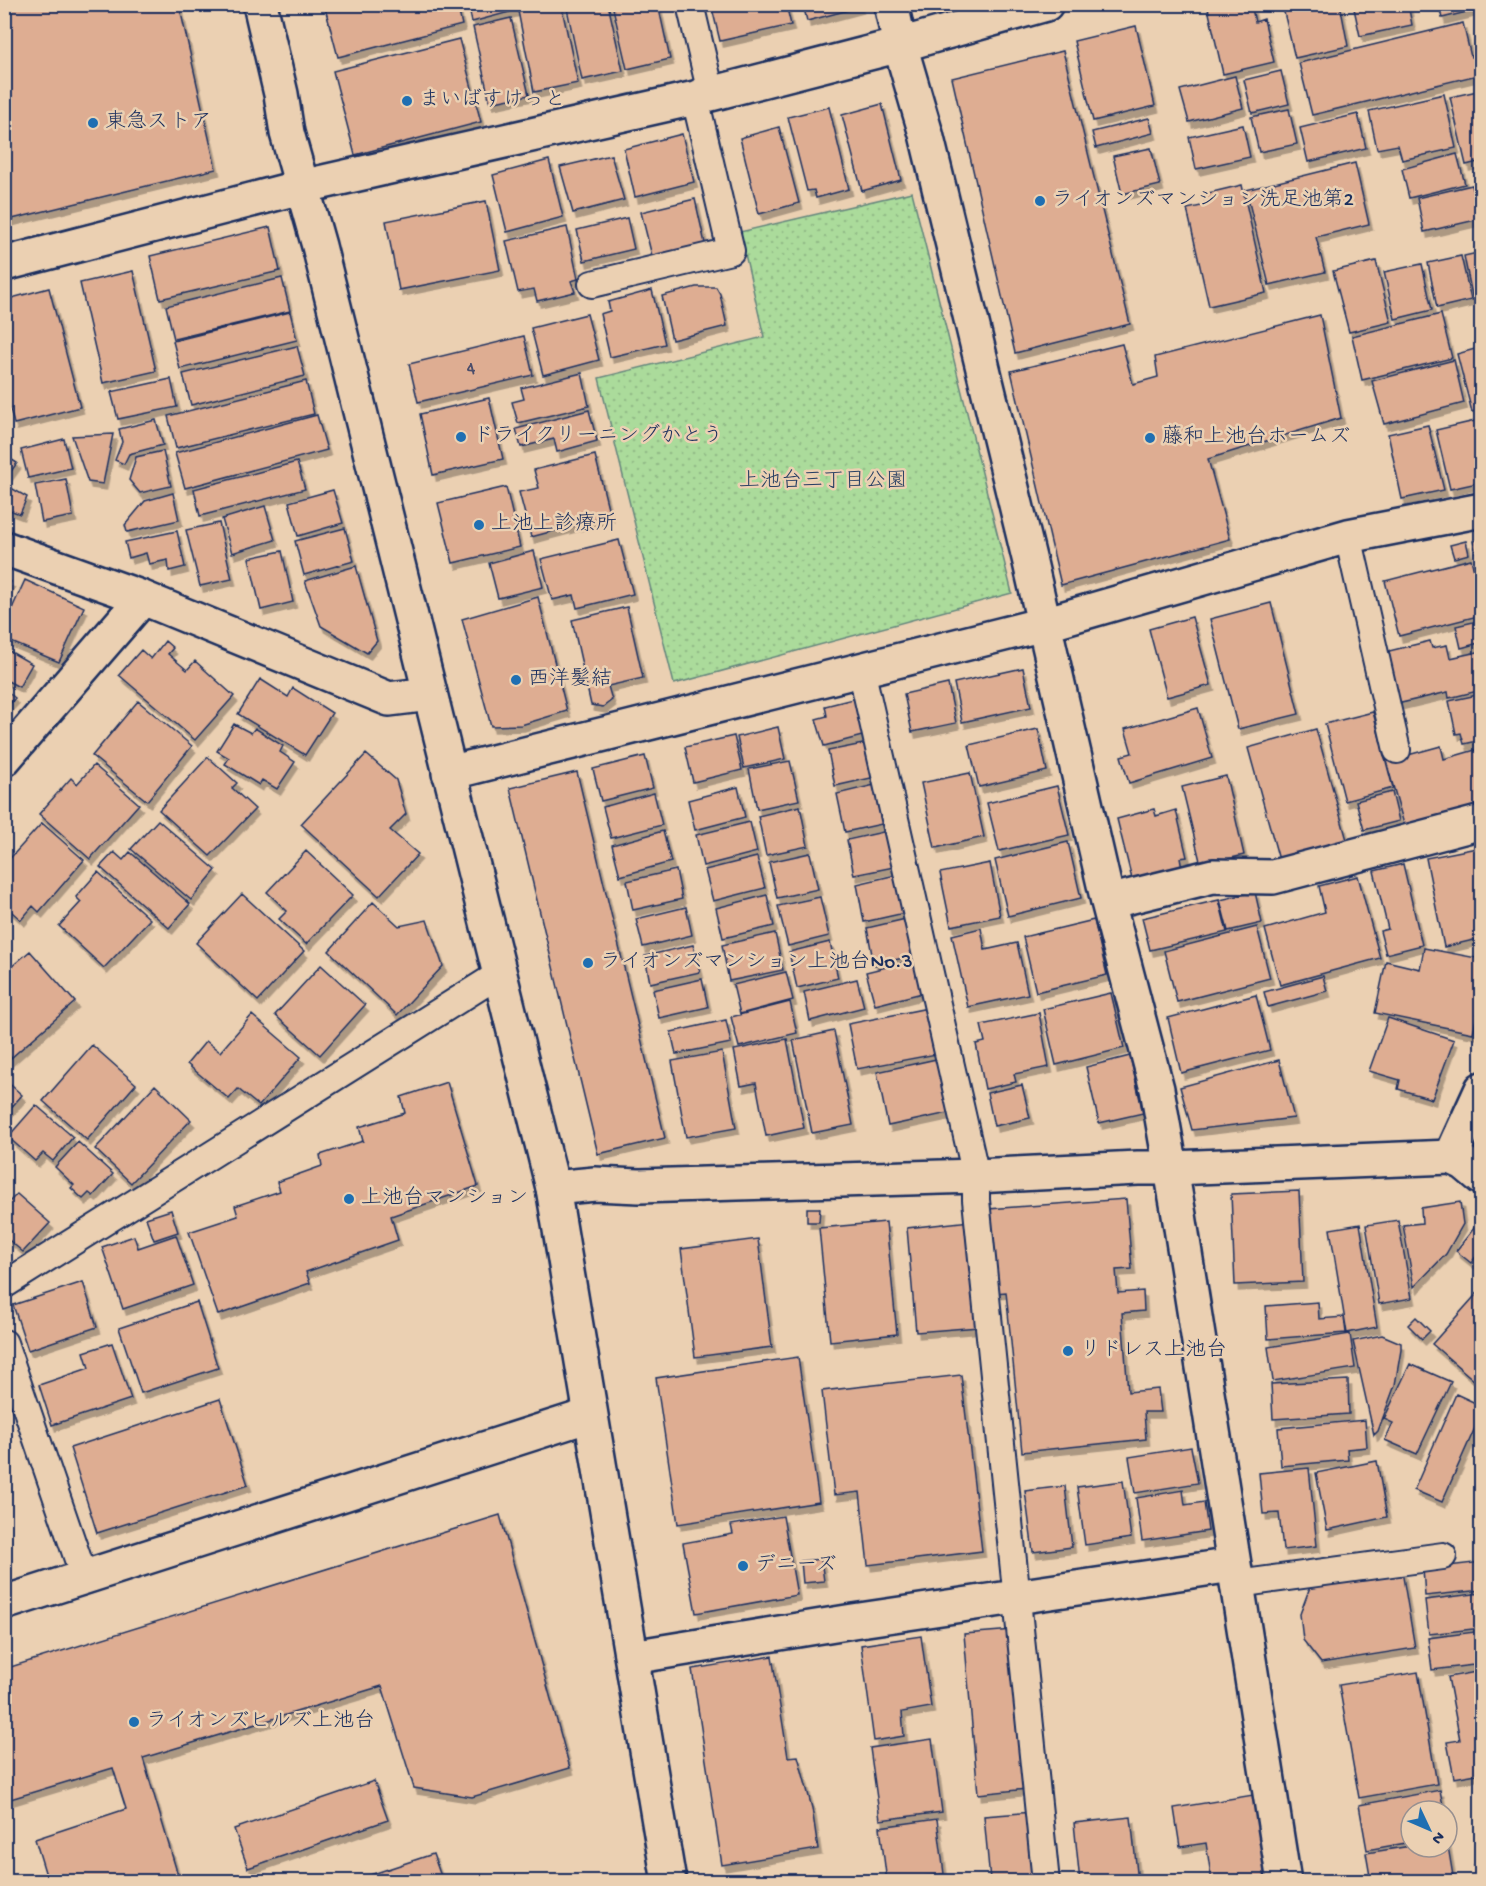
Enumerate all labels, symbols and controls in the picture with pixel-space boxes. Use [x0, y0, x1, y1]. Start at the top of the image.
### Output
place label: まいばすけっと [419, 88, 566, 114]
marker: まいばすけっと [400, 94, 414, 108]
place label: 東急ストア [105, 109, 212, 136]
marker: 東急ストア [86, 116, 100, 130]
place label: ライオンズマンション洗足池第2 [1052, 188, 1354, 214]
marker: ライオンズマンション洗足池第2 [1033, 194, 1047, 208]
house number: 4 [467, 359, 476, 380]
place label: ドライクリーニングかとう [473, 424, 723, 450]
place label: 藤和上池台ホームズ [1162, 424, 1350, 451]
marker: ドライクリーニングかとう [454, 430, 468, 444]
marker: 藤和上池台ホームズ [1143, 431, 1157, 445]
park label: 上池台三丁目公園 [739, 469, 907, 495]
place label: 上池上診療所 [491, 511, 617, 538]
marker: 上池上診療所 [472, 518, 486, 532]
place label: 西洋髪結 [528, 667, 612, 693]
marker: 西洋髪結 [509, 673, 523, 687]
place label: ライオンズマンション上池台No.3 [600, 950, 913, 976]
marker: ライオンズマンション上池台No.3 [581, 956, 595, 970]
place label: 上池台マンション [361, 1186, 528, 1212]
marker: 上池台マンション [342, 1192, 356, 1206]
place label: リドレス上池台 [1080, 1338, 1227, 1364]
marker: リドレス上池台 [1061, 1344, 1075, 1358]
place label: デニーズ [755, 1553, 836, 1579]
marker: デニーズ [736, 1559, 750, 1573]
place label: ライオンズヒルズ上池台 [146, 1709, 375, 1735]
marker: ライオンズヒルズ上池台 [127, 1715, 141, 1729]
north arrow [1399, 1799, 1459, 1859]
text: N [1426, 1827, 1448, 1848]

